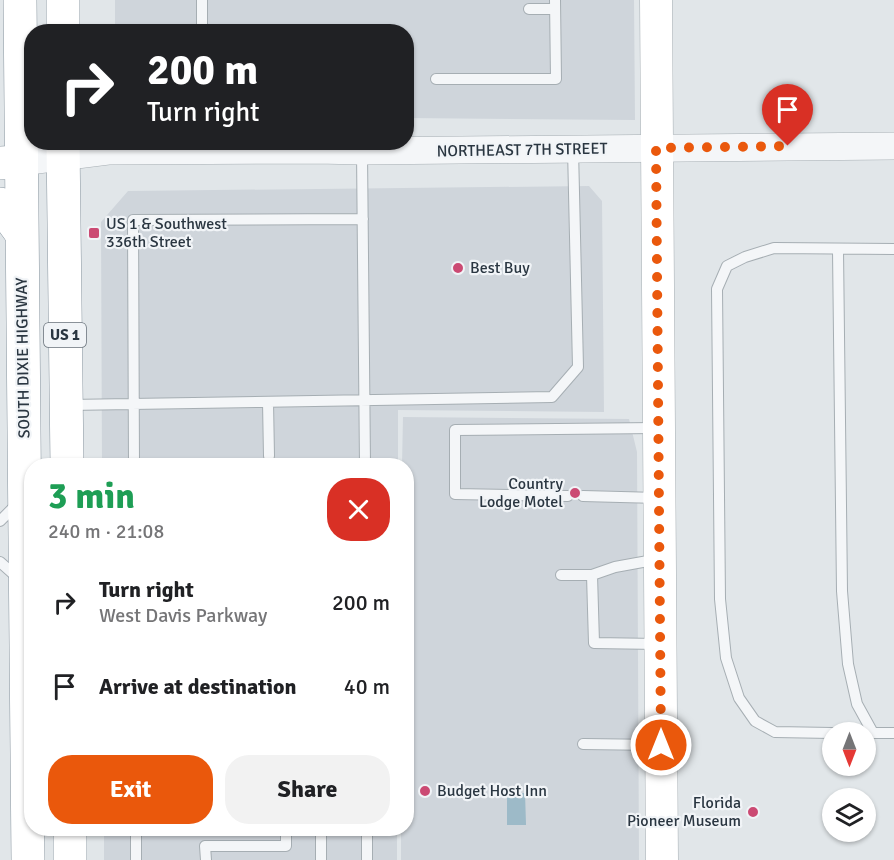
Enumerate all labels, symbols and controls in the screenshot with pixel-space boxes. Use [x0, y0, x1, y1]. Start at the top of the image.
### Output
text: 200 m [147, 45, 258, 96]
icon: right [48, 48, 126, 126]
pin [762, 84, 813, 146]
icon: arrive [771, 93, 804, 126]
text: Turn right [147, 96, 260, 129]
street label: NORTHEAST 7TH STREET [436, 139, 608, 161]
place label: US 1 & Southwest 336th Street [106, 214, 227, 252]
marker: US 1 & Southwest 336th Street [87, 226, 101, 240]
place label: Best Buy [470, 258, 530, 278]
marker: Best Buy [451, 261, 465, 275]
street label: SOUTH DIXIE HIGHWAY [12, 277, 34, 439]
road number: US 1 [44, 323, 86, 347]
text: 3 min [48, 474, 135, 519]
place label: Country Lodge Motel [479, 474, 564, 512]
button: close [327, 478, 390, 541]
marker: Country Lodge Motel [568, 486, 582, 500]
text: 240 m · 21:08 [48, 519, 164, 544]
text: Turn right [99, 576, 194, 603]
icon: right [48, 586, 81, 619]
text: 200 m [332, 589, 390, 616]
text: West Davis Parkway [99, 603, 267, 628]
icon: arrive [48, 670, 81, 703]
text: Arrive at destination [99, 673, 296, 700]
text: 40 m [344, 673, 390, 700]
position arrow [629, 713, 693, 777]
north arrow [822, 722, 876, 776]
map controls [822, 722, 876, 842]
button: Exit [48, 755, 213, 824]
button: Share [225, 755, 390, 824]
place label: Budget Host Inn [437, 781, 547, 801]
marker: Budget Host Inn [418, 784, 432, 798]
button: layers [822, 788, 876, 842]
place label: Florida Pioneer Museum [627, 793, 741, 831]
marker: Florida Pioneer Museum [746, 805, 760, 819]

